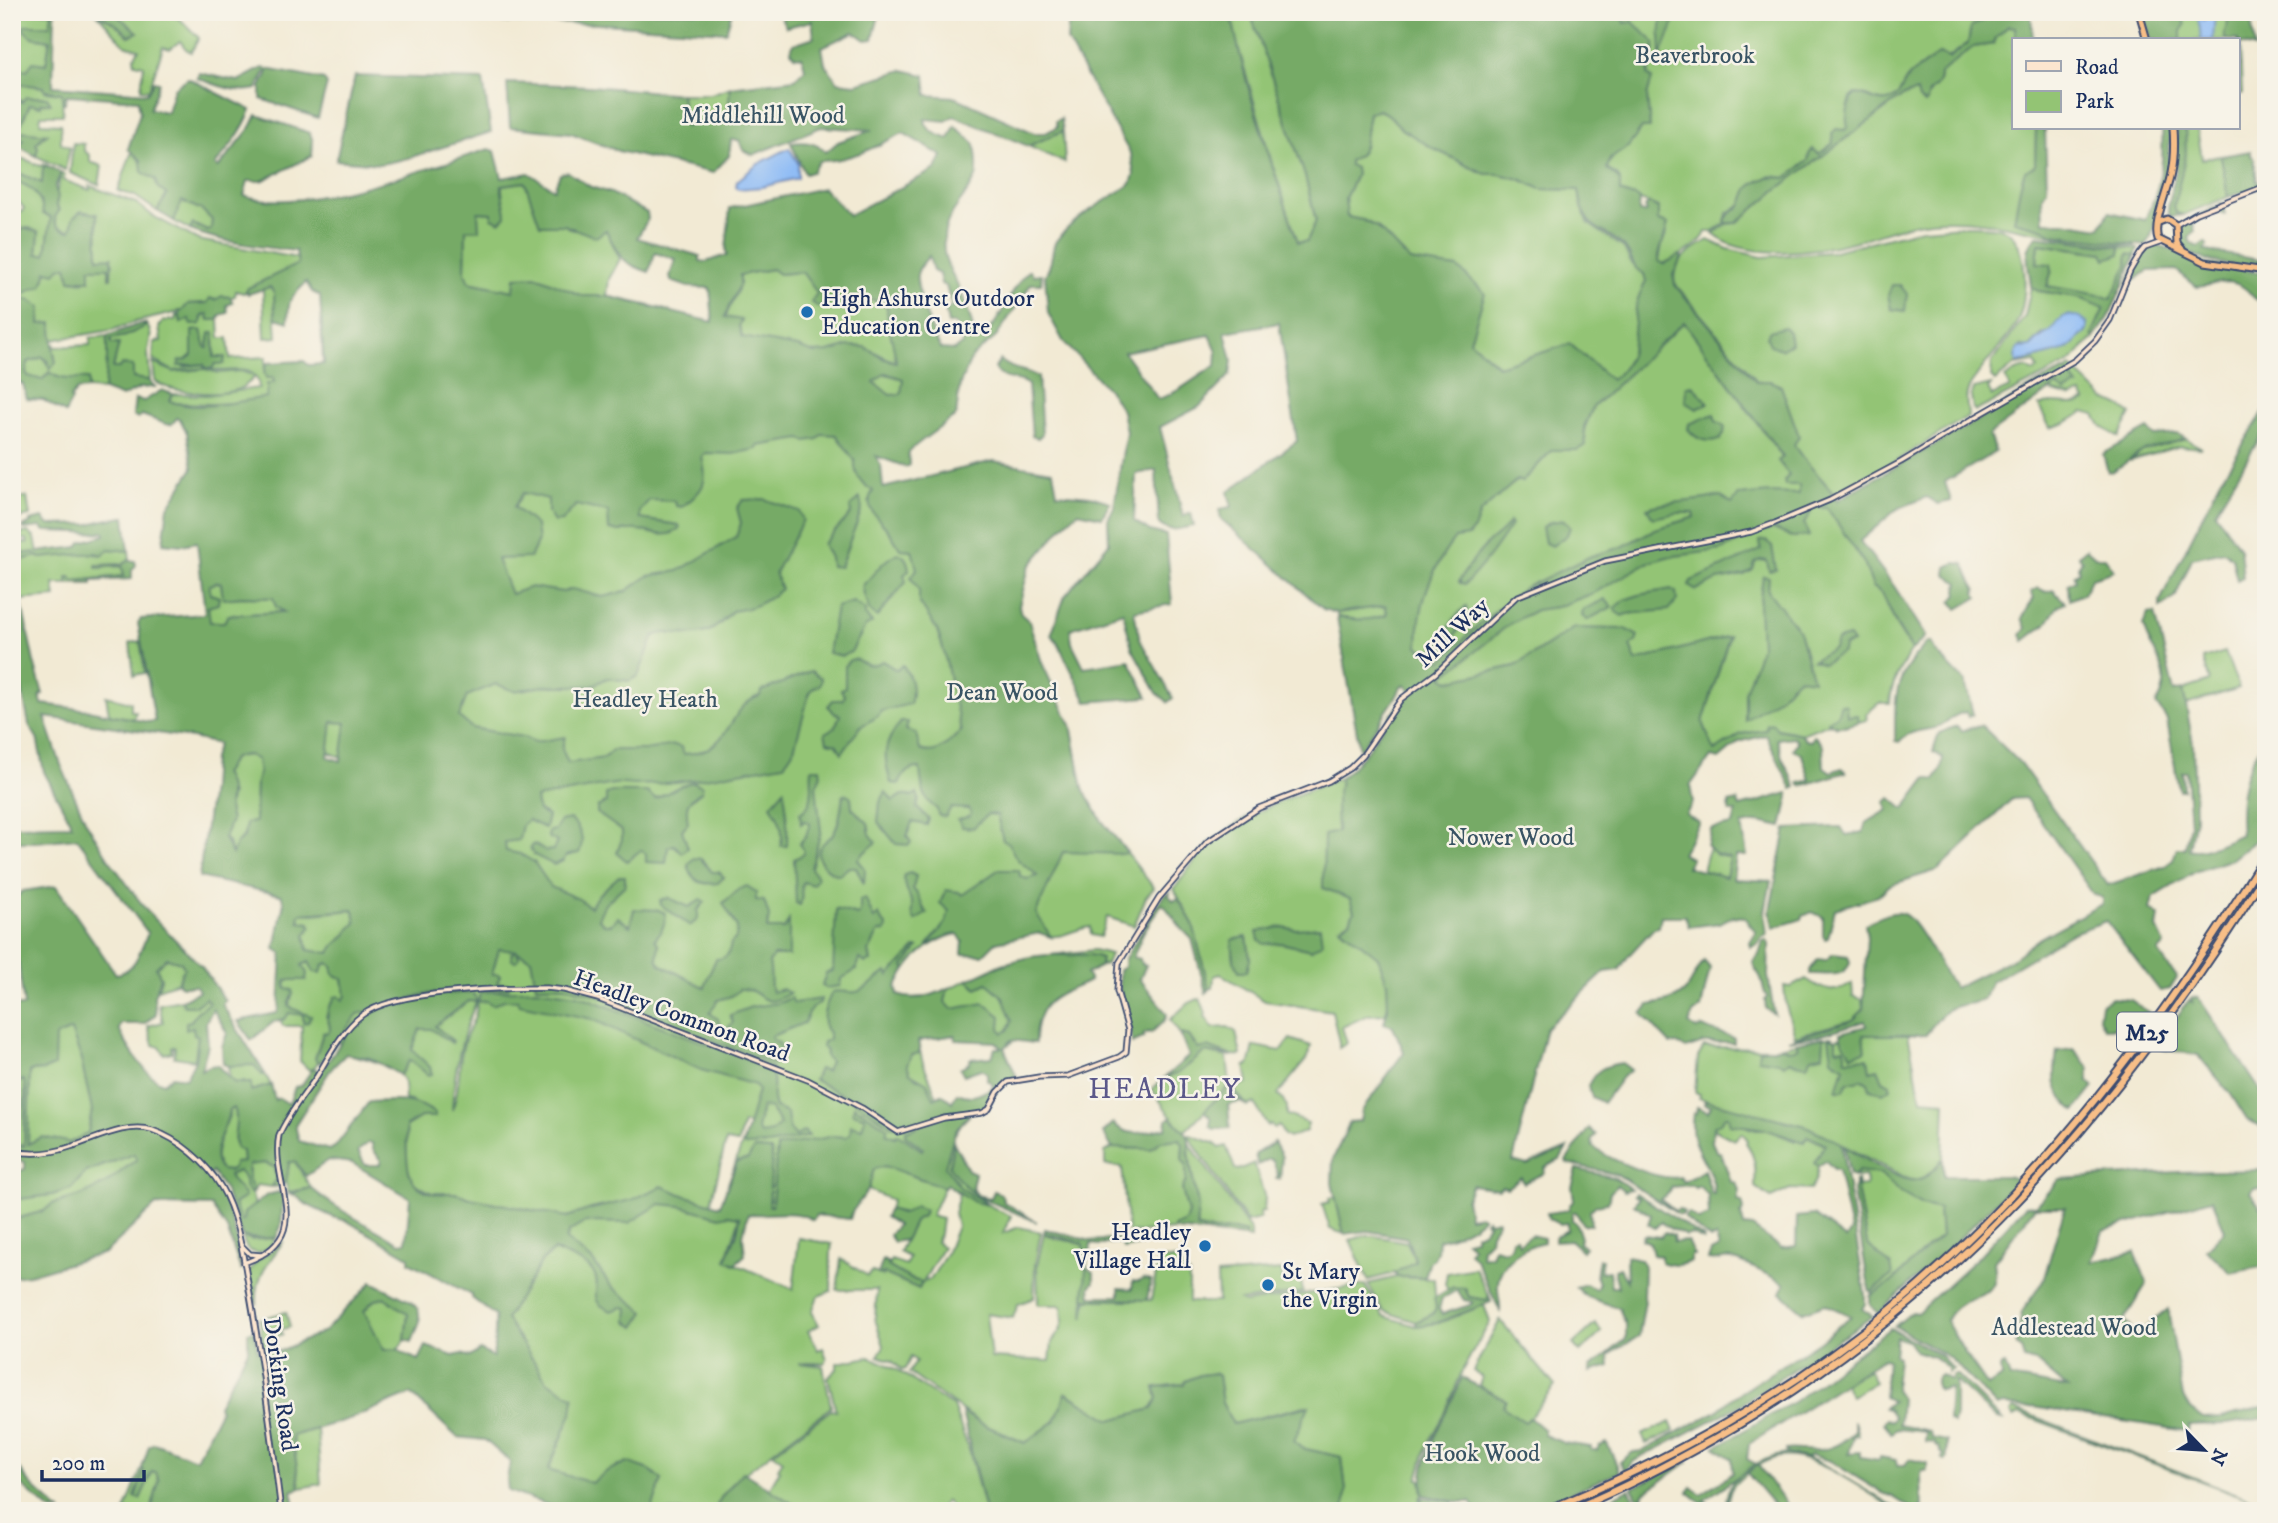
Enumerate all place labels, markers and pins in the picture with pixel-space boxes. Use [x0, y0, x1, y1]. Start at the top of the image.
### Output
place label: High Ashurst Outdoor Education Centre [821, 284, 1034, 342]
marker: High Ashurst Outdoor Education Centre [799, 304, 815, 320]
place label: Headley Village Hall [1073, 1218, 1192, 1276]
marker: Headley Village Hall [1197, 1238, 1213, 1254]
place label: St Mary the Virgin [1282, 1257, 1378, 1315]
marker: St Mary the Virgin [1260, 1277, 1276, 1293]

